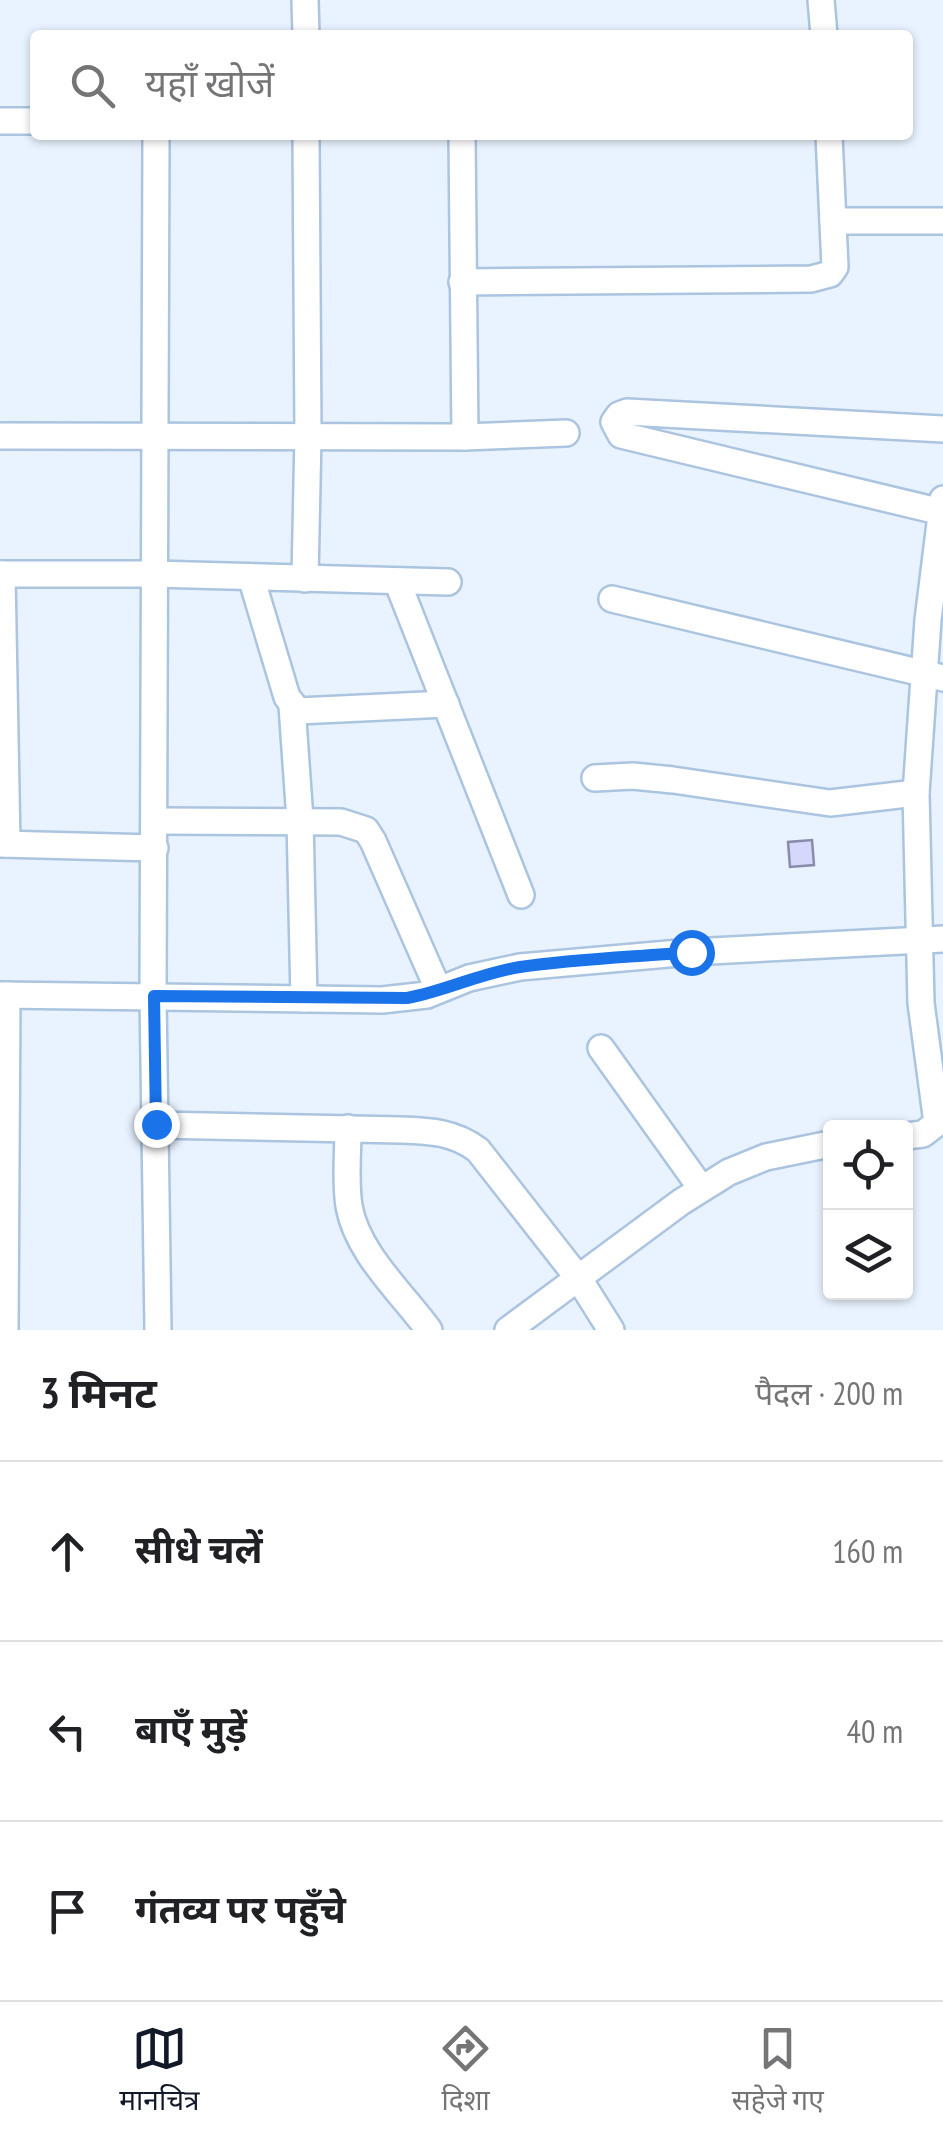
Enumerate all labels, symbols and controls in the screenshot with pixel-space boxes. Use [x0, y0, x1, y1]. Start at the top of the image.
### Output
search box [30, 30, 913, 140]
icon: search [65, 58, 120, 113]
text: यहाँ खोजें [145, 58, 274, 107]
route start [669, 930, 715, 976]
route end [134, 1102, 180, 1148]
map controls [823, 1120, 913, 1300]
button: locate [823, 1120, 913, 1210]
button: layers [823, 1210, 913, 1300]
text: 3 मिनट [40, 1365, 157, 1420]
text: पैदल · 200 m [755, 1372, 903, 1414]
icon: ahead [40, 1524, 95, 1579]
text: सीधे चलें [135, 1524, 263, 1573]
text: 160 m [832, 1530, 903, 1572]
icon: left [40, 1704, 95, 1759]
text: बाएँ मुड़ें [135, 1704, 247, 1753]
text: 40 m [847, 1710, 903, 1752]
icon: arrive [40, 1884, 95, 1939]
text: गंतव्य पर पहुँचे [135, 1884, 346, 1933]
tab: मानचित्र [119, 2021, 199, 2121]
tab: दिशा [438, 2021, 493, 2121]
tab: सहेजे गए [732, 2021, 824, 2121]

